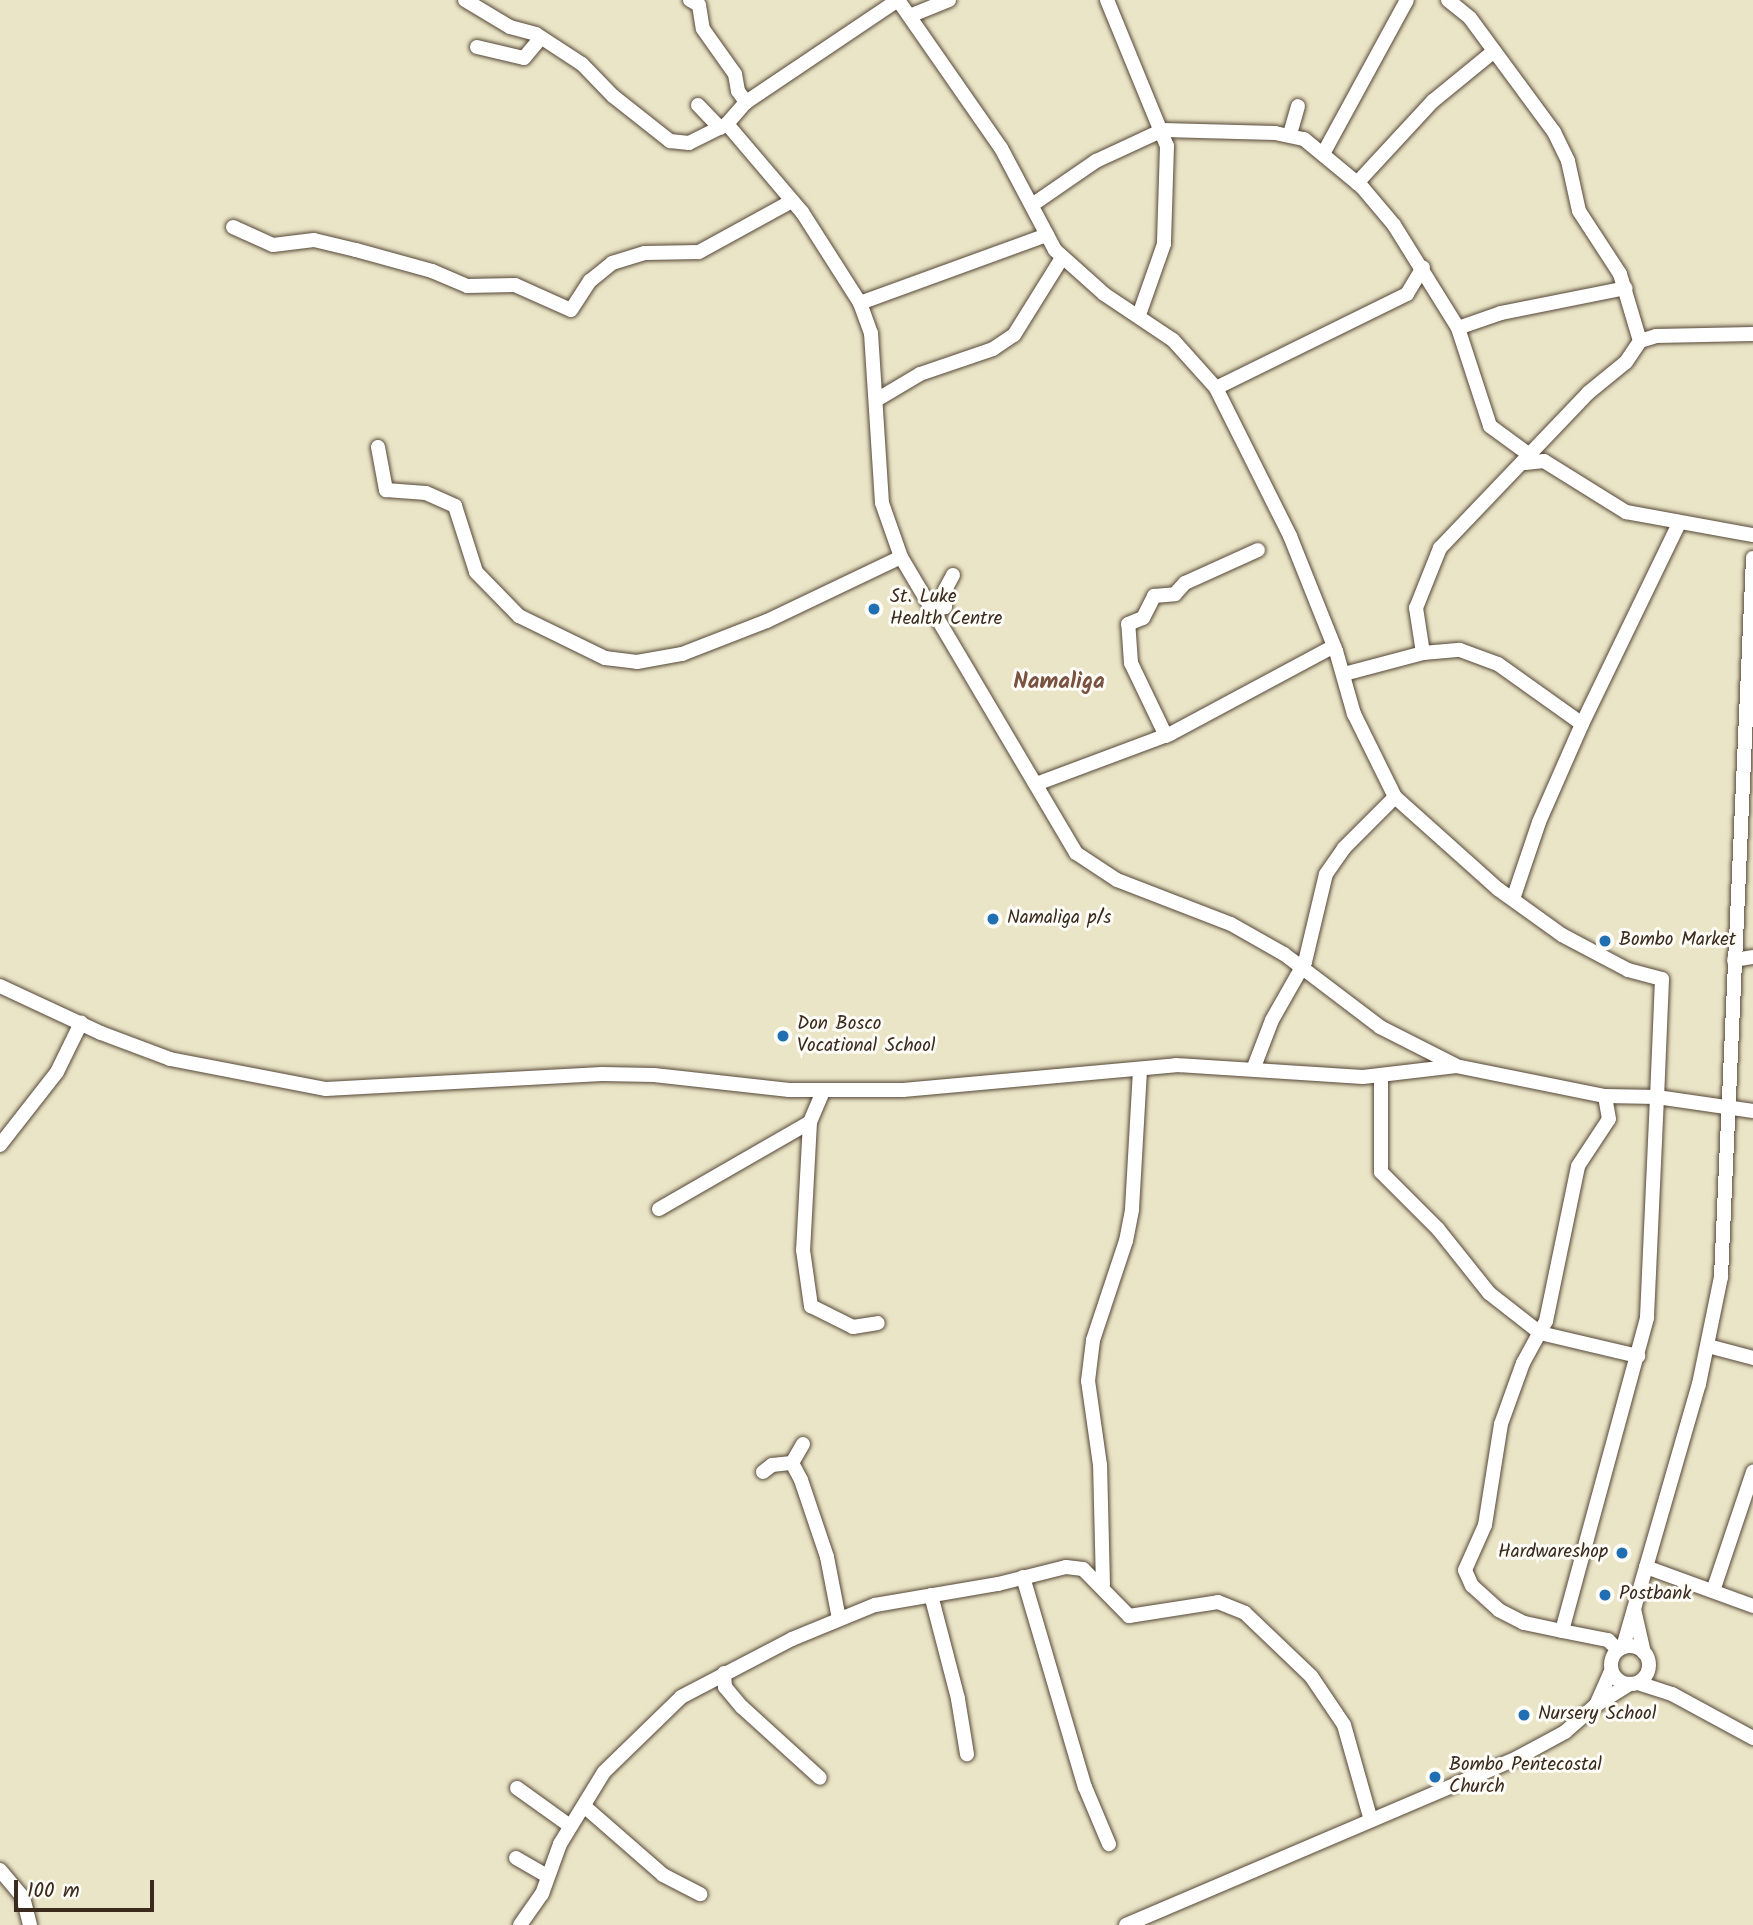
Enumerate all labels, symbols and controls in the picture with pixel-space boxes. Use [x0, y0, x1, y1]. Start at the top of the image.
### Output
place label: St. Luke Health Centre [890, 587, 1002, 631]
marker: St. Luke Health Centre [864, 599, 884, 619]
district label: Namaliga [1013, 668, 1105, 696]
place label: Namaliga p/s [1007, 908, 1111, 930]
marker: Namaliga p/s [985, 911, 1001, 927]
place label: Bombo Market [1619, 930, 1736, 952]
marker: Bombo Market [1597, 933, 1613, 949]
place label: Don Bosco Vocational School [797, 1014, 935, 1058]
marker: Don Bosco Vocational School [775, 1028, 791, 1044]
place label: Hardwareshop [1498, 1542, 1608, 1564]
marker: Hardwareshop [1614, 1545, 1630, 1561]
place label: Postbank [1619, 1584, 1691, 1606]
marker: Postbank [1597, 1587, 1613, 1603]
place label: Nursery School [1538, 1704, 1656, 1726]
marker: Nursery School [1516, 1707, 1532, 1723]
place label: Bombo Pentecostal Church [1449, 1755, 1602, 1799]
marker: Bombo Pentecostal Church [1427, 1769, 1443, 1785]
scale bar [18, 1866, 158, 1910]
text: 100 m [27, 1875, 80, 1908]

